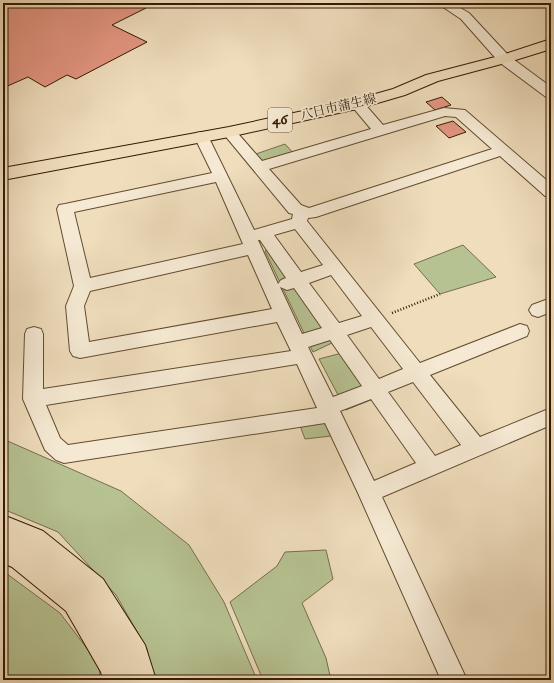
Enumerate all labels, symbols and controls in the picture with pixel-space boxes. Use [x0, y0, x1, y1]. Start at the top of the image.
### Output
street label: 八日市蒲生線 [298, 90, 378, 124]
road number: 46 [268, 108, 292, 132]

